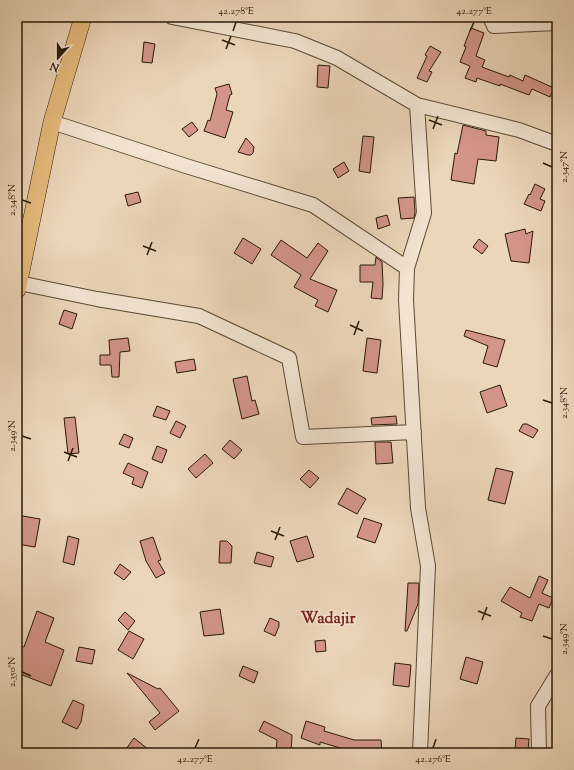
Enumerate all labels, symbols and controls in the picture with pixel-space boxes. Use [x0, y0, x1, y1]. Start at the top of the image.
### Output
text: 42.278°E [218, 4, 254, 19]
text: 42.277°E [456, 4, 492, 19]
north arrow [38, 38, 78, 78]
text: N [48, 57, 63, 76]
text: 2.347°N [557, 151, 572, 183]
text: 2.348°N [5, 184, 20, 216]
text: 2.348°N [557, 387, 572, 419]
text: 2.349°N [5, 420, 20, 452]
district label: Wadajir [300, 608, 357, 631]
text: 2.349°N [557, 623, 572, 655]
text: 2.350°N [5, 657, 20, 687]
text: 42.277°E [177, 752, 213, 767]
text: 42.276°E [415, 752, 451, 767]

